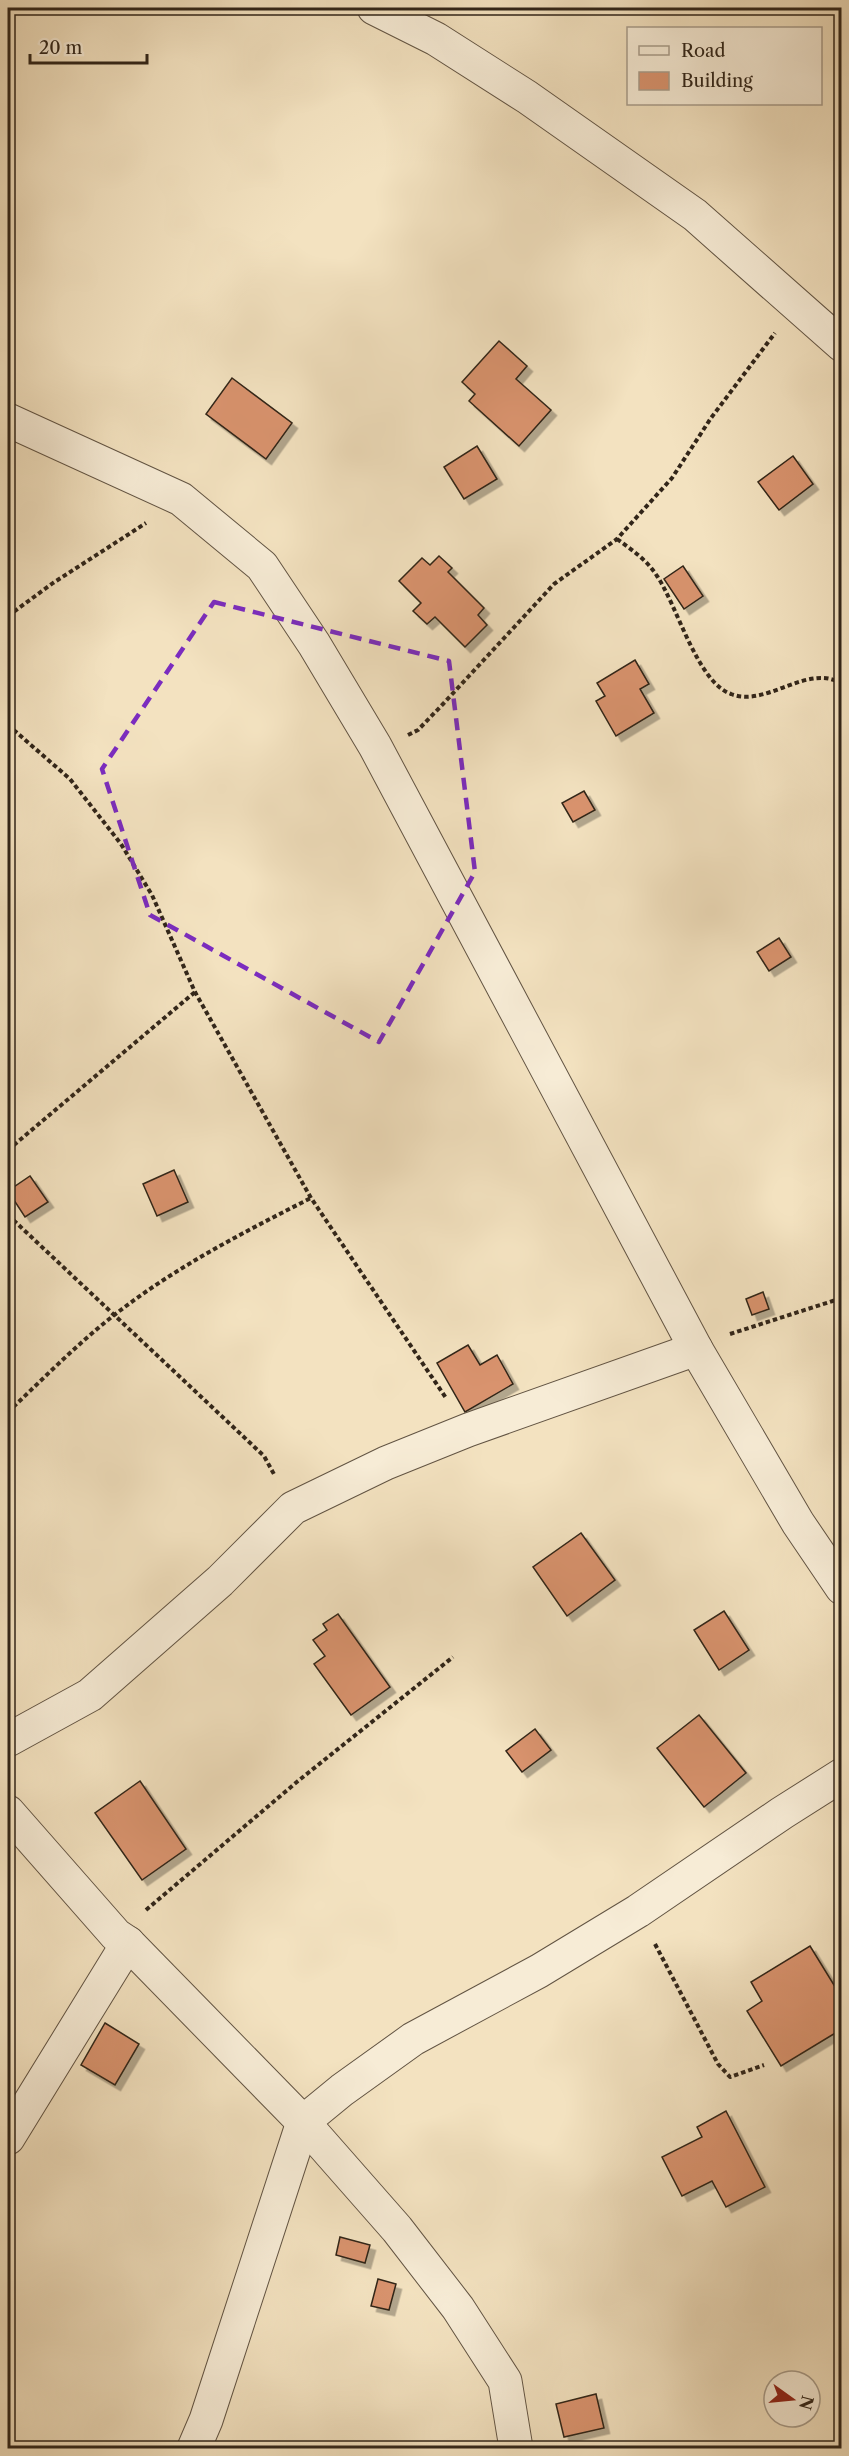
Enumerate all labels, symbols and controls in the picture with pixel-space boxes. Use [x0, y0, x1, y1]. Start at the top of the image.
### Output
scale bar [30, 27, 147, 65]
legend [627, 27, 822, 105]
text: 20 m [39, 37, 83, 59]
text: Road [681, 40, 726, 62]
text: Building [681, 70, 753, 92]
north arrow [762, 2369, 822, 2429]
text: N [795, 2394, 818, 2412]

